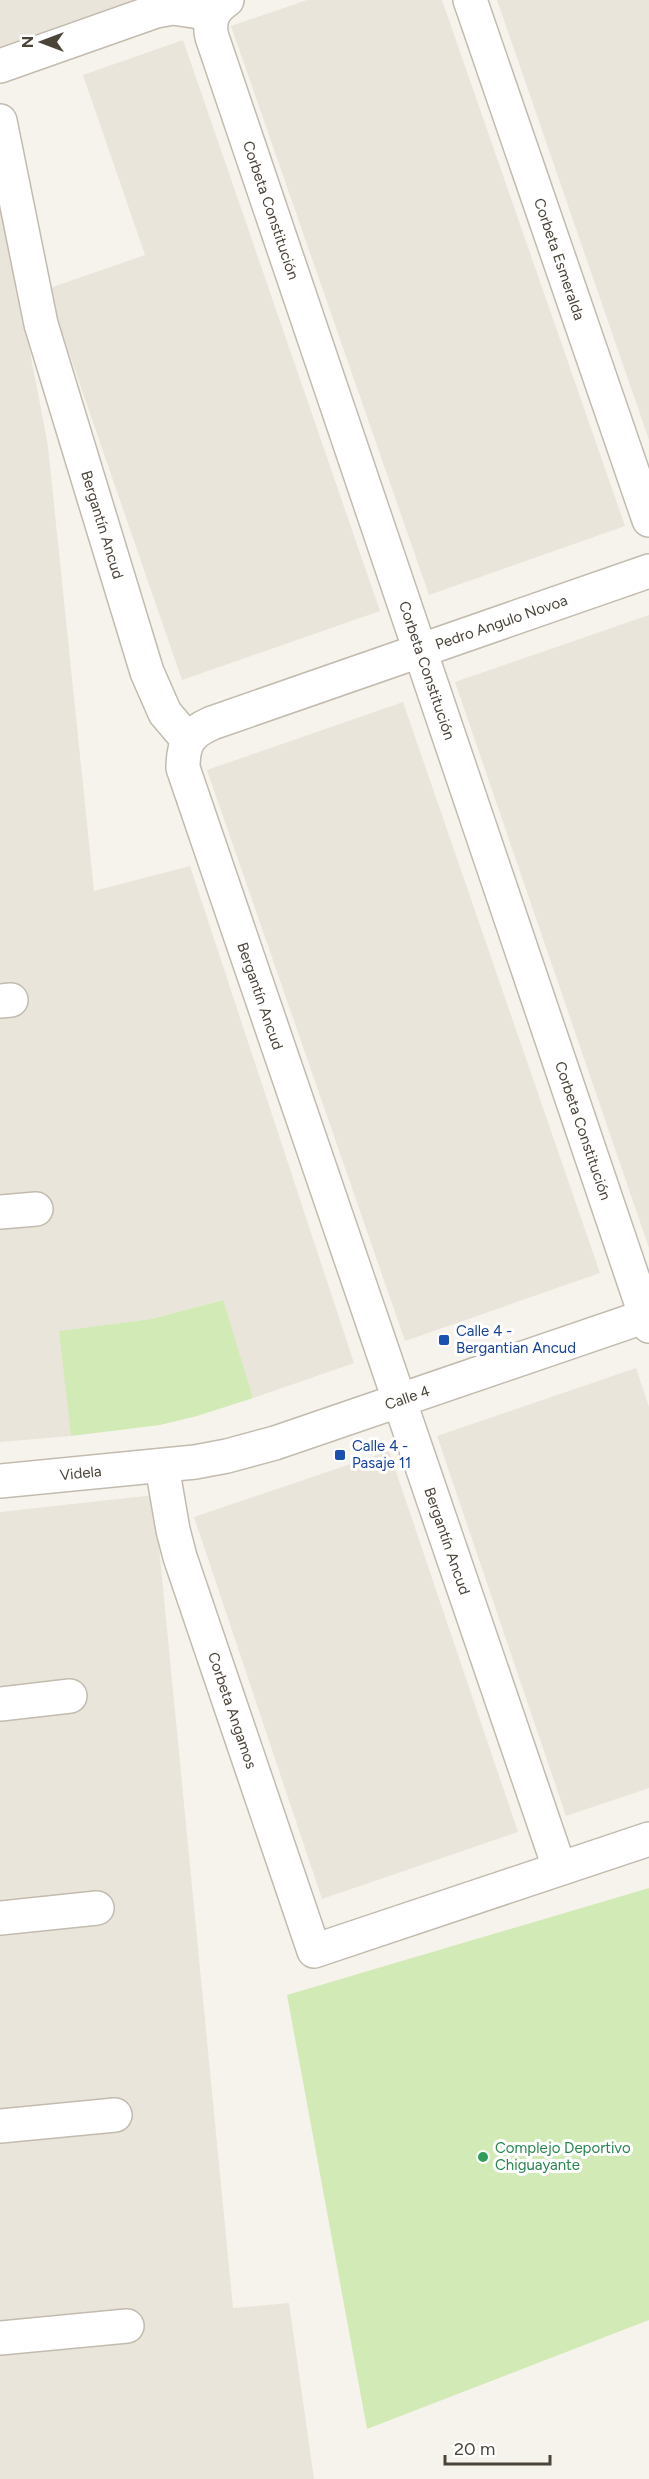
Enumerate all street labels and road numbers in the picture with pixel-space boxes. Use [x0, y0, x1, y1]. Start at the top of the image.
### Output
street label: Corbeta Constitución [239, 138, 303, 282]
street label: Corbeta Esmeralda [530, 196, 589, 323]
street label: Bergantín Ancud [77, 468, 127, 581]
street label: Pedro Angulo Novoa [433, 591, 570, 654]
street label: Corbeta Constitución [395, 599, 459, 742]
street label: Bergantín Ancud [233, 940, 287, 1052]
street label: Corbeta Constitución [551, 1059, 615, 1202]
street label: Calle 4 [382, 1382, 432, 1414]
street label: Videla [59, 1462, 102, 1484]
street label: Bergantín Ancud [420, 1485, 474, 1597]
street label: Corbeta Angamos [204, 1650, 260, 1771]

